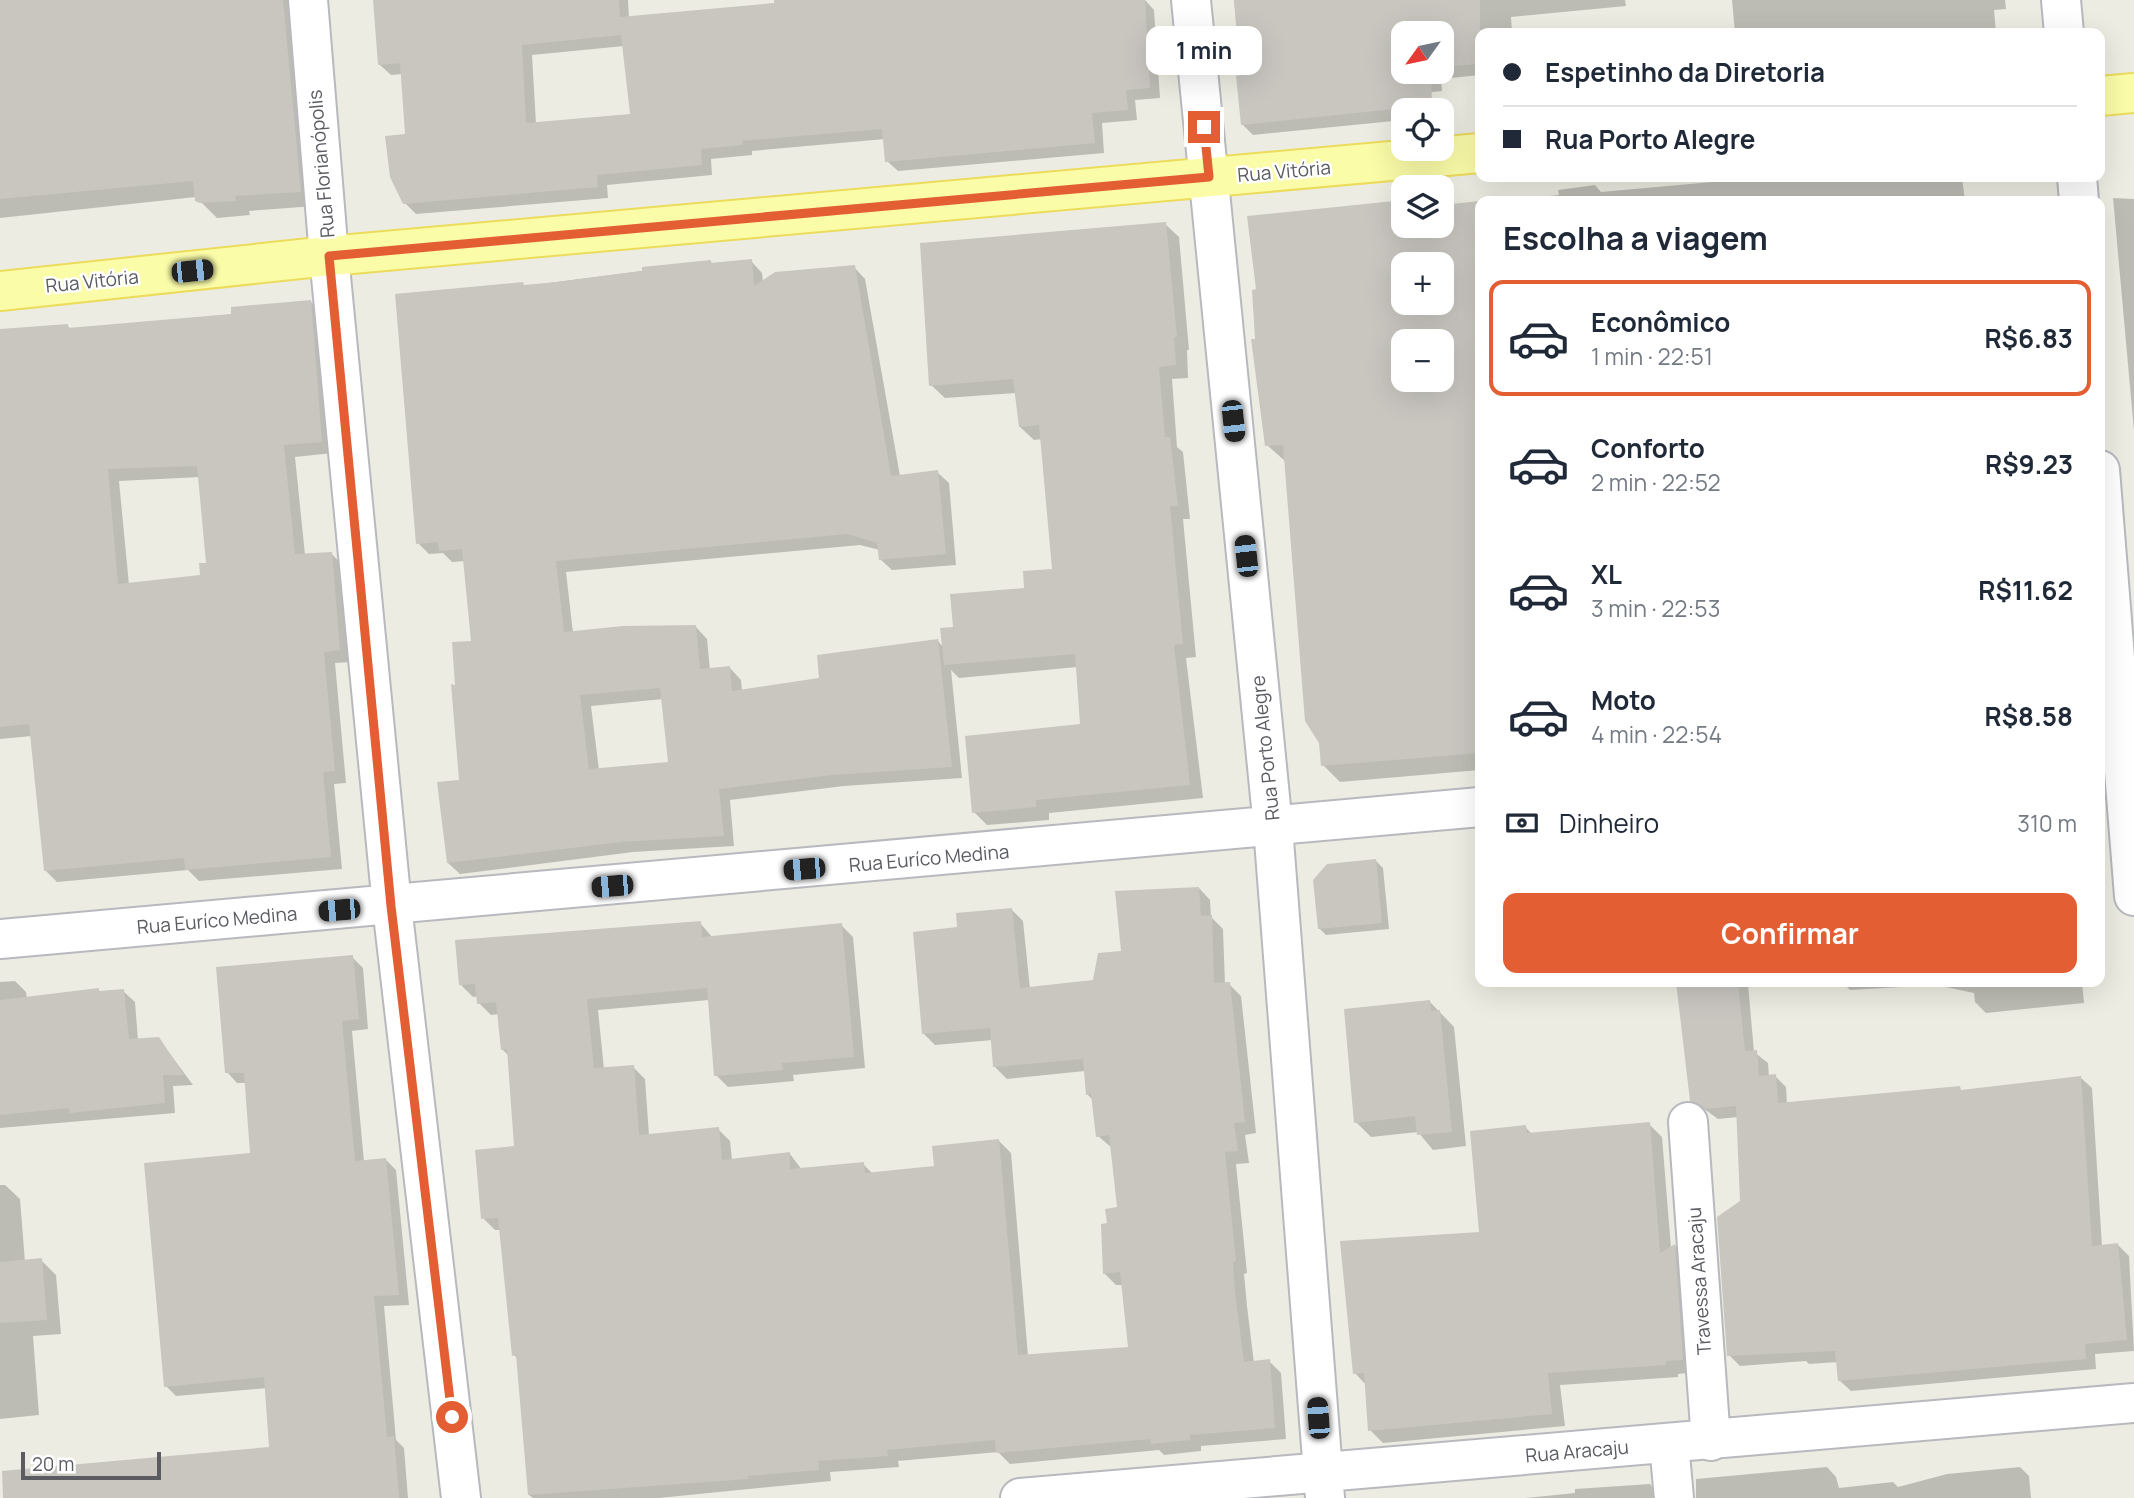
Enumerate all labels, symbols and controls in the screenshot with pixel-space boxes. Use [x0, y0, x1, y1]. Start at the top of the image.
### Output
north arrow [1391, 21, 1454, 84]
map controls [1391, 21, 1454, 392]
callout: 1 min [1146, 25, 1262, 74]
text: 1 min [1176, 34, 1232, 66]
text: Espetinho da Diretoria [1545, 54, 1825, 90]
street label: Rua Florianópolis [302, 89, 340, 239]
button: locate [1391, 98, 1454, 161]
route end [1188, 111, 1220, 143]
text: Rua Porto Alegre [1545, 121, 1755, 157]
street label: Rua Vitória [1236, 154, 1332, 188]
button: layers [1391, 175, 1454, 238]
text: Escolha a viagem [1503, 216, 1768, 260]
button: + [1391, 252, 1454, 315]
car [171, 258, 214, 284]
street label: Rua Vitória [44, 263, 140, 299]
text: Econômico [1591, 304, 1730, 340]
icon: car [1507, 307, 1570, 370]
text: R$6.83 [1984, 320, 2073, 356]
button: − [1391, 329, 1454, 392]
text: 1 min · 22:51 [1591, 340, 1713, 372]
car [1221, 399, 1246, 443]
text: Conforto [1591, 430, 1705, 466]
icon: car [1507, 433, 1570, 496]
text: R$9.23 [1985, 446, 2073, 482]
text: 2 min · 22:52 [1591, 466, 1721, 498]
car [1234, 534, 1259, 578]
text: XL [1591, 556, 1622, 592]
icon: car [1507, 559, 1570, 622]
text: R$11.62 [1978, 572, 2073, 608]
text: 3 min · 22:53 [1591, 592, 1720, 624]
street label: Rua Porto Alegre [1244, 674, 1286, 822]
text: Moto [1591, 682, 1656, 718]
icon: car [1507, 685, 1570, 748]
text: R$8.58 [1985, 698, 2073, 734]
text: 4 min · 22:54 [1591, 718, 1722, 750]
icon: cash [1503, 804, 1541, 842]
text: Dinheiro [1559, 805, 1659, 841]
text: 310 m [2017, 807, 2077, 839]
street label: Rua Euríco Medina [848, 838, 1010, 878]
car [783, 857, 826, 881]
car [591, 874, 634, 898]
button: Confirmar [1503, 893, 2077, 973]
car [318, 898, 361, 922]
street label: Rua Euríco Medina [136, 900, 298, 940]
street label: Travessa Aracaju [1681, 1206, 1717, 1356]
car [1307, 1396, 1330, 1440]
route start [436, 1401, 468, 1433]
street label: Rua Aracaju [1524, 1434, 1630, 1468]
scale bar [21, 1449, 161, 1481]
text: 20 m [32, 1451, 74, 1477]

